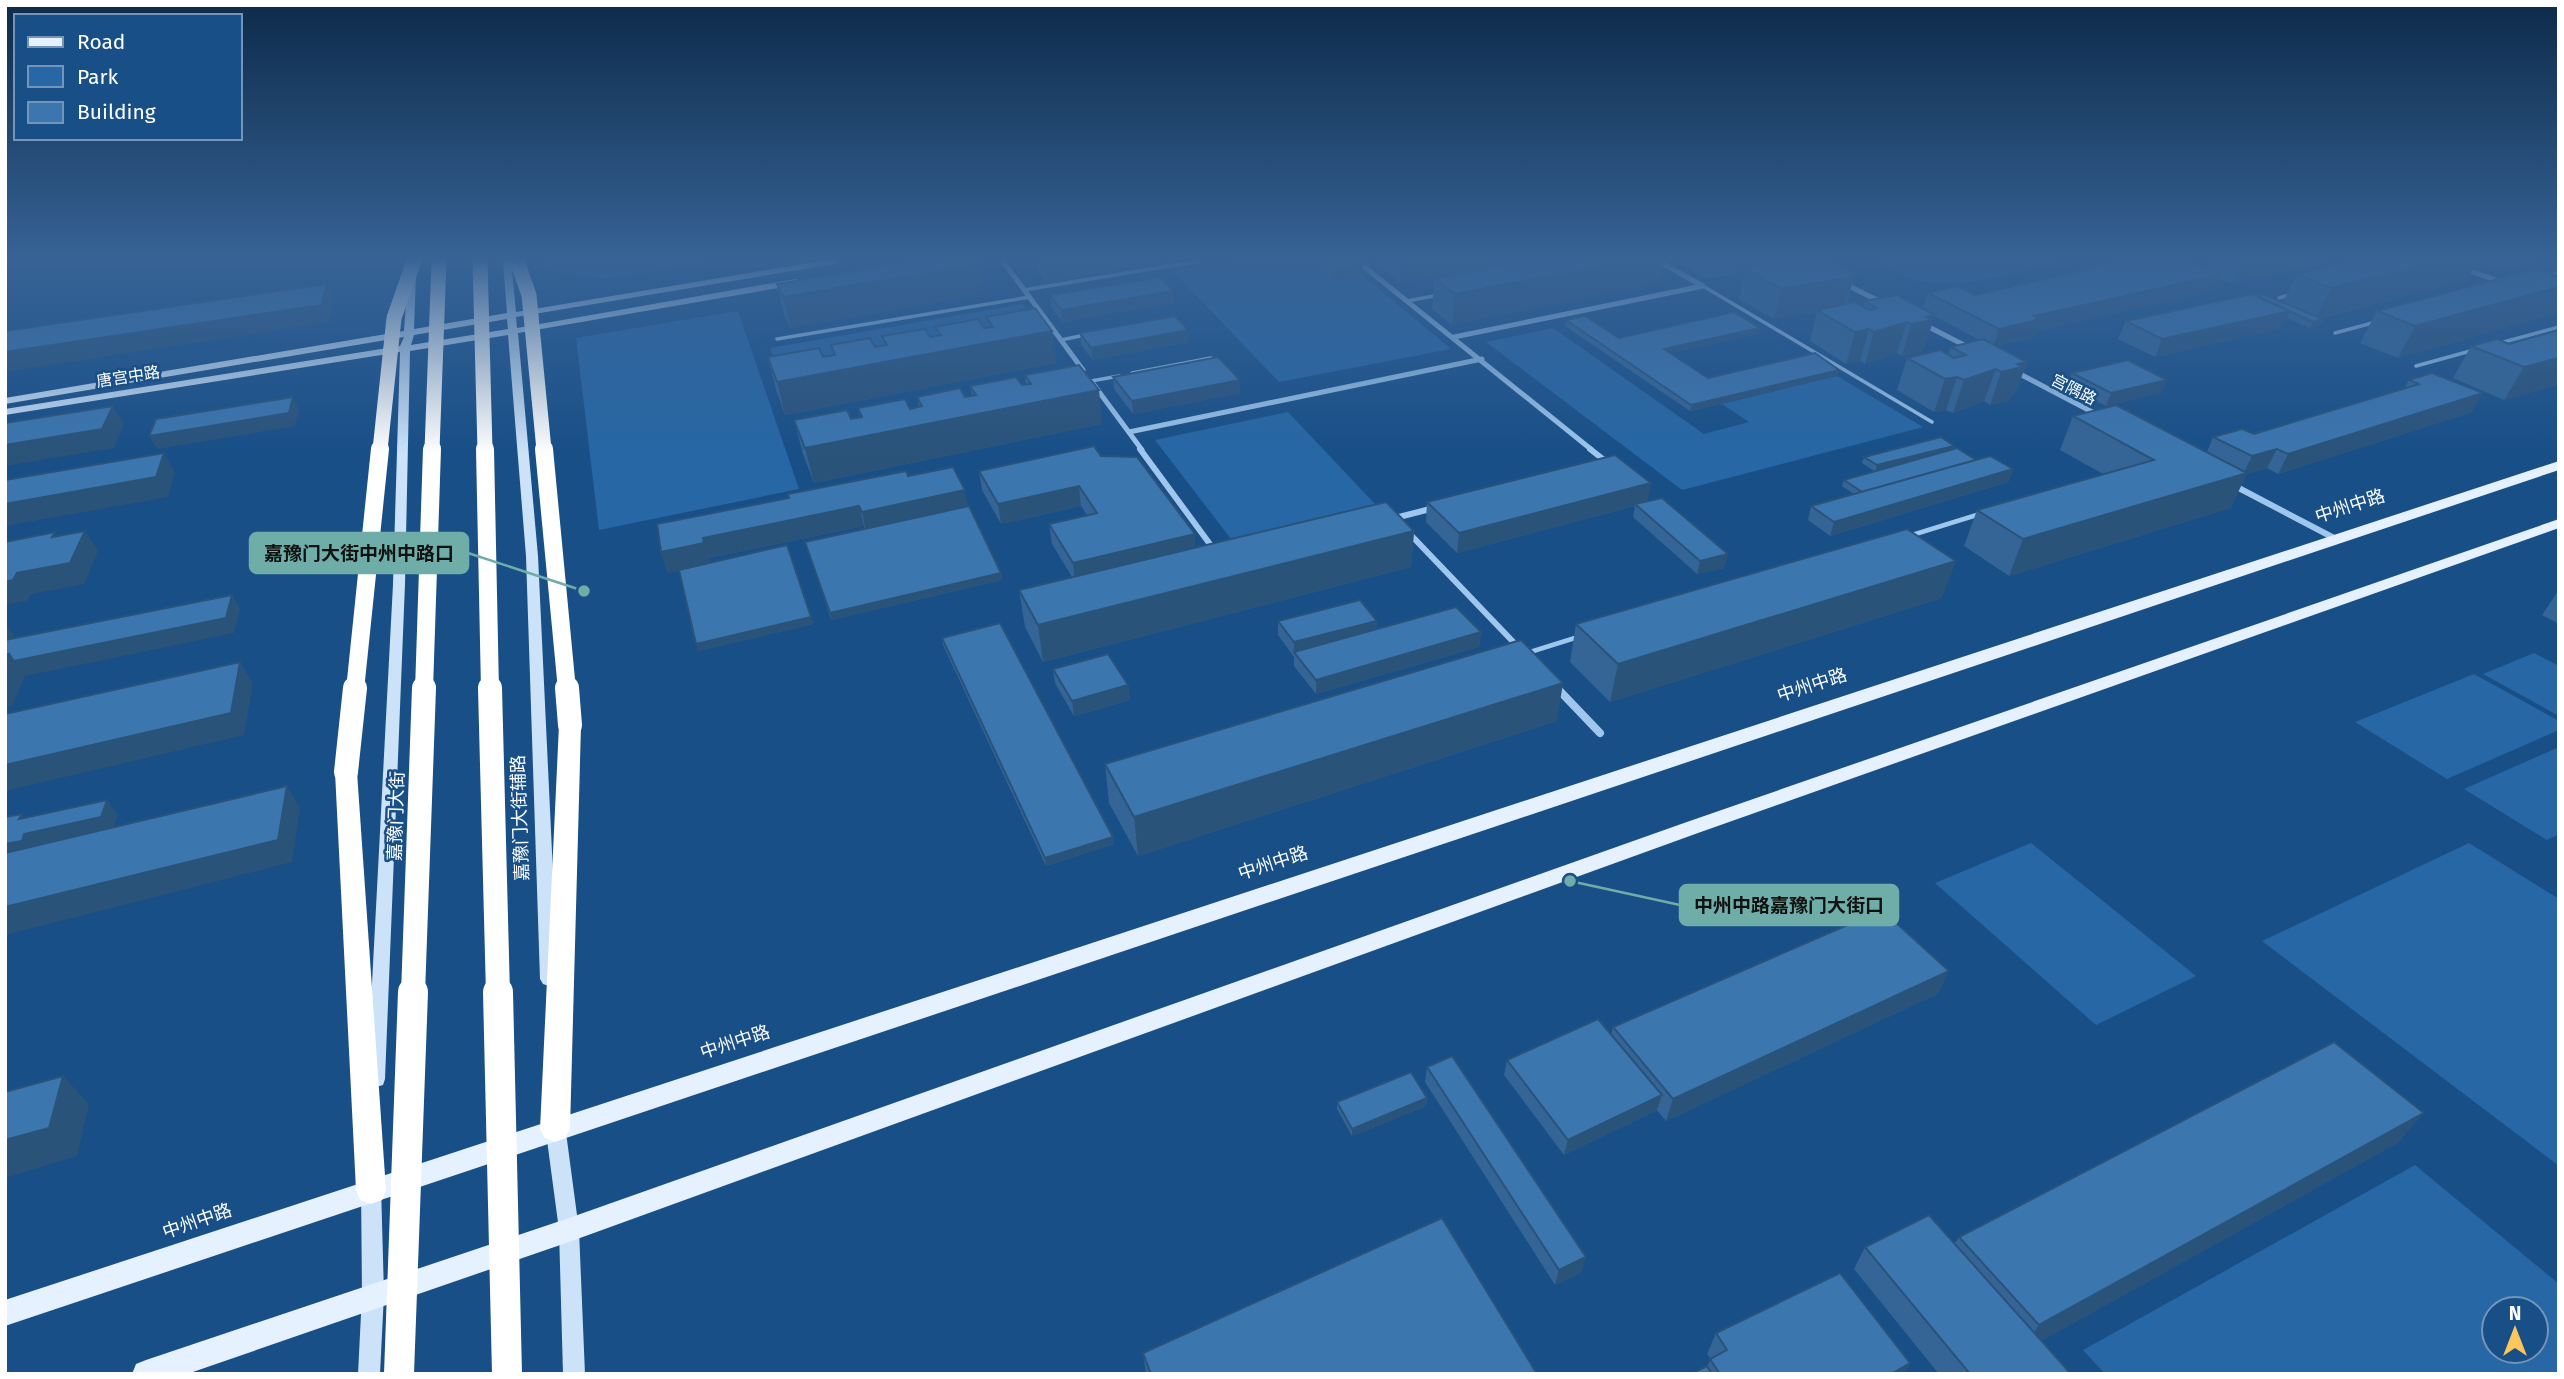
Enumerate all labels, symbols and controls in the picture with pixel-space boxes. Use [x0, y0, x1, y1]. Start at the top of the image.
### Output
legend [14, 14, 242, 140]
text: Road [77, 29, 125, 55]
text: Park [77, 64, 119, 90]
text: Building [77, 99, 156, 125]
street label: 唐宫中路 [95, 362, 161, 391]
street label: 宫隅路 [2048, 370, 2099, 409]
street label: 中州中路 [2312, 484, 2388, 528]
callout: 嘉豫门大街中州中路口 [250, 533, 468, 573]
text: 嘉豫门大街中州中路口 [264, 542, 454, 565]
street label: 中州中路 [1774, 663, 1850, 707]
street label: 嘉豫门大街辅路 [507, 755, 533, 881]
street label: 嘉豫门大街 [383, 771, 409, 861]
street label: 中州中路 [1235, 841, 1311, 885]
callout: 中州中路嘉豫门大街口 [1680, 885, 1898, 925]
text: 中州中路嘉豫门大街口 [1694, 894, 1884, 917]
street label: 中州中路 [697, 1020, 773, 1064]
street label: 中州中路 [159, 1199, 235, 1243]
north arrow [2480, 1295, 2550, 1365]
text: N [2509, 1302, 2521, 1325]

